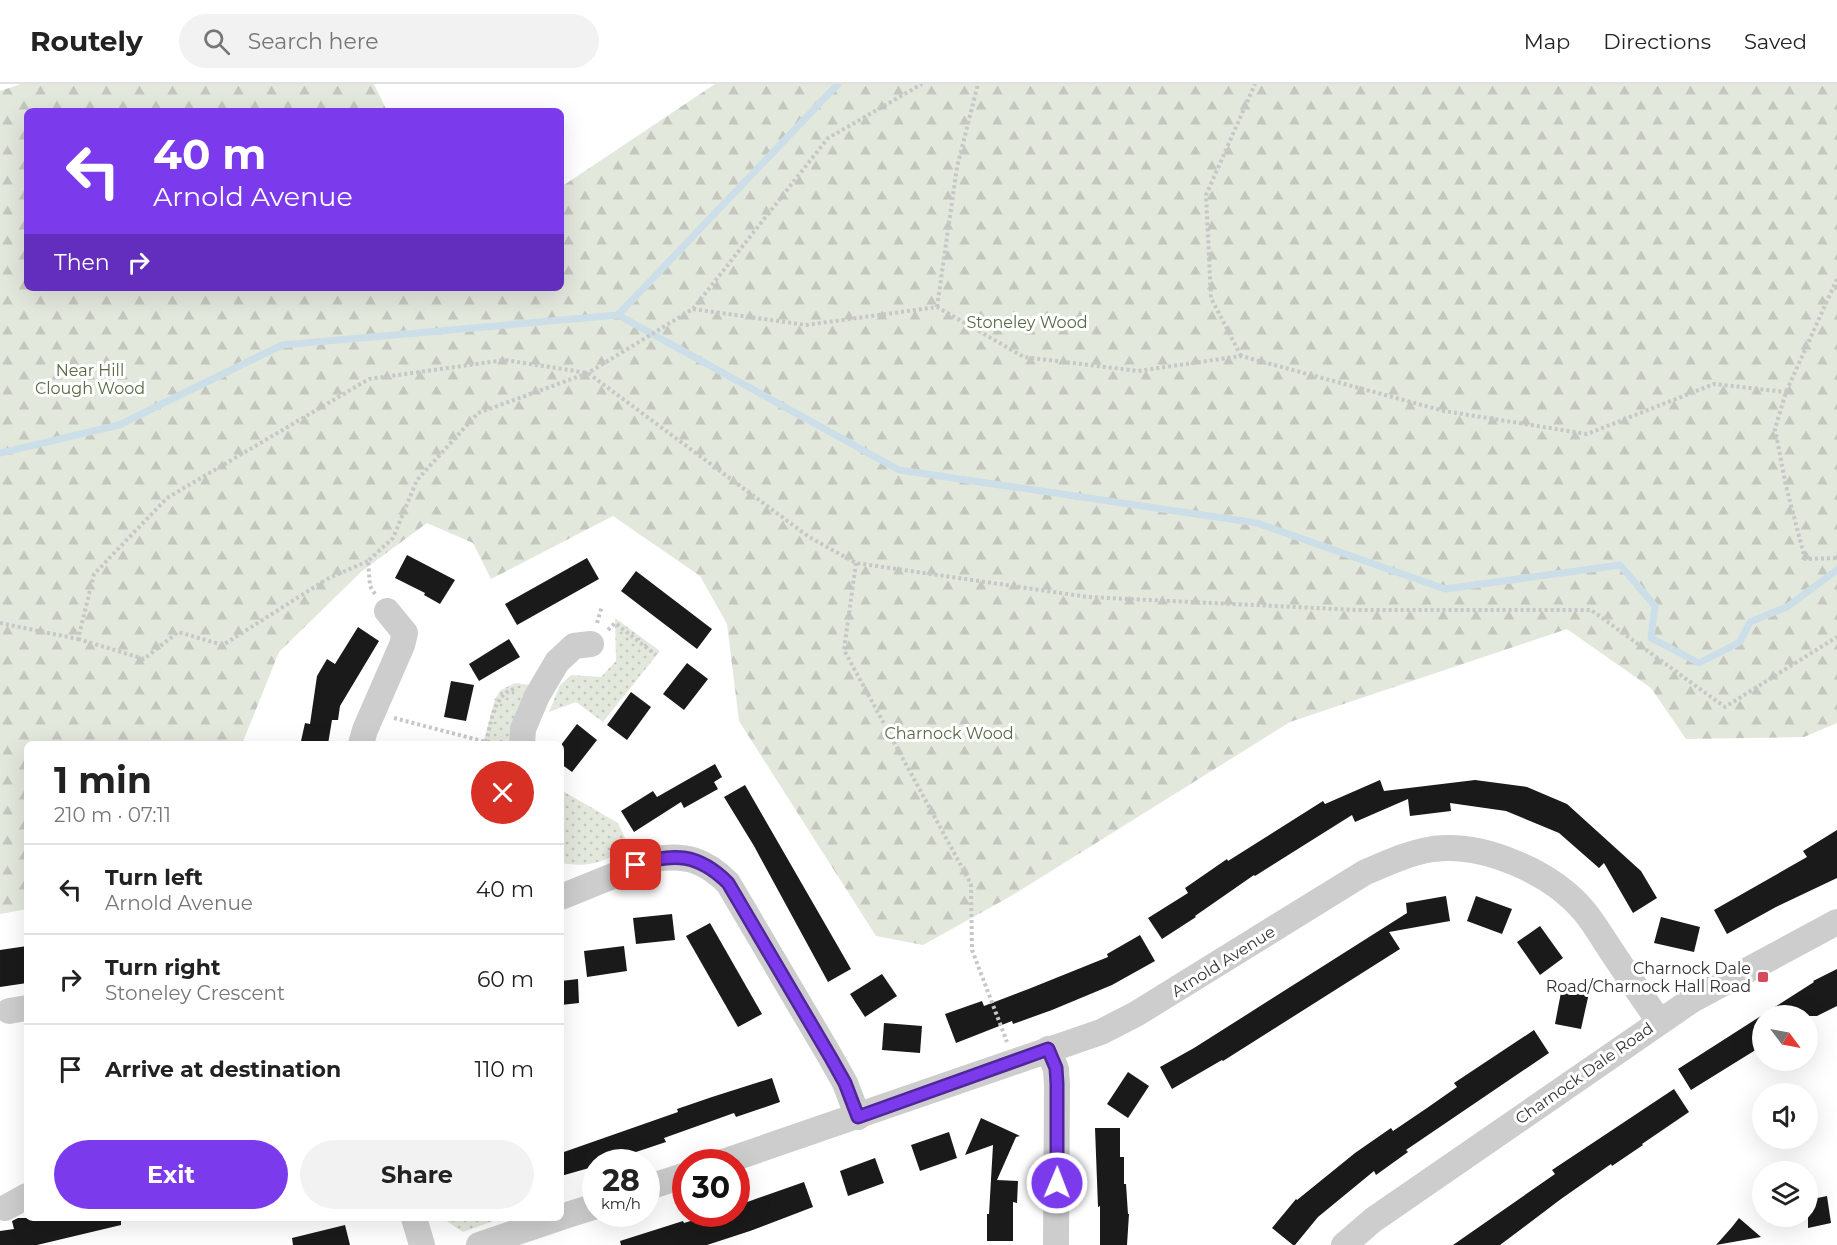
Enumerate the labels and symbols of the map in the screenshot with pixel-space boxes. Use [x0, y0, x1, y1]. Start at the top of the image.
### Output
park label: Stoneley Wood [966, 313, 1088, 332]
park label: Near Hill Clough Wood [35, 361, 145, 398]
park label: Charnock Wood [884, 724, 1014, 743]
pin [610, 839, 661, 890]
street label: Arnold Avenue [1168, 922, 1278, 1001]
place label: Charnock Dale Road/Charnock Hall Road [1546, 959, 1751, 996]
marker: Charnock Dale Road/Charnock Hall Road [1756, 970, 1770, 984]
north arrow [1752, 1005, 1818, 1071]
street label: Charnock Dale Road [1512, 1019, 1657, 1128]
speed limit sign: 30 [672, 1149, 750, 1227]
position arrow [1025, 1151, 1089, 1215]

